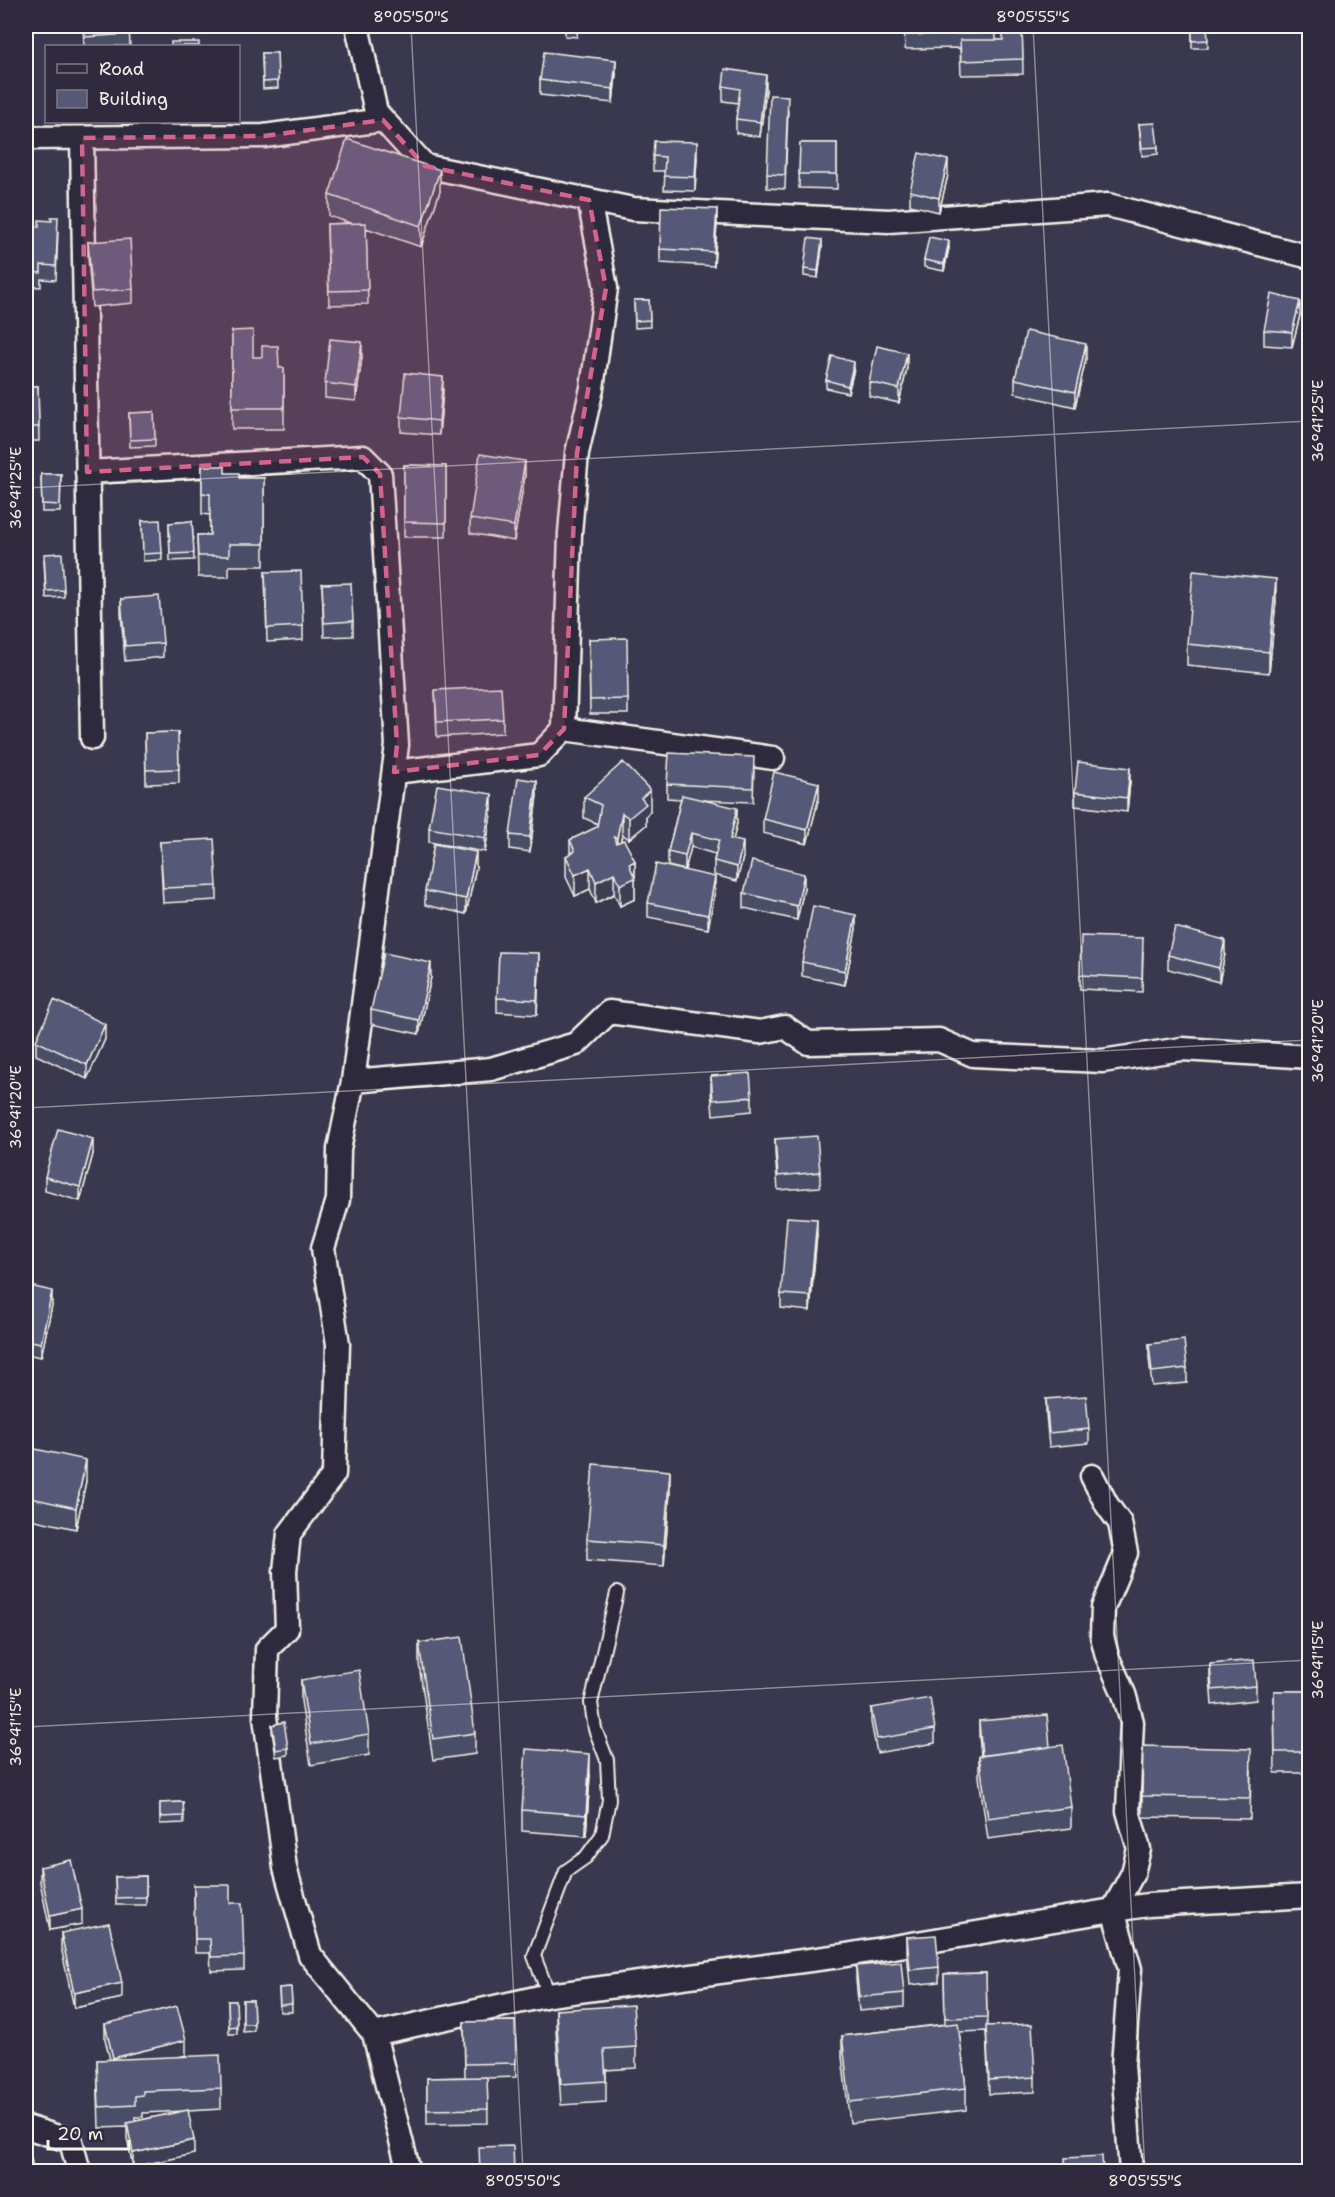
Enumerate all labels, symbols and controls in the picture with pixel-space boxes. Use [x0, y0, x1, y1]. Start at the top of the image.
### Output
text: 8°05'50"S [373, 7, 449, 27]
text: 8°05'55"S [996, 7, 1070, 27]
legend [45, 45, 240, 123]
text: Road [99, 57, 144, 81]
text: Building [99, 87, 168, 111]
text: 36°41'25"E [1308, 380, 1328, 462]
text: 36°41'25"E [6, 447, 26, 529]
text: 36°41'20"E [1308, 999, 1328, 1083]
text: 36°41'20"E [6, 1065, 26, 1149]
text: 36°41'15"E [1308, 1621, 1328, 1699]
text: 36°41'15"E [6, 1688, 26, 1766]
scale bar [48, 2113, 129, 2151]
text: 20 m [57, 2122, 103, 2146]
text: 8°05'50"S [485, 2171, 561, 2191]
text: 8°05'55"S [1108, 2171, 1182, 2191]

